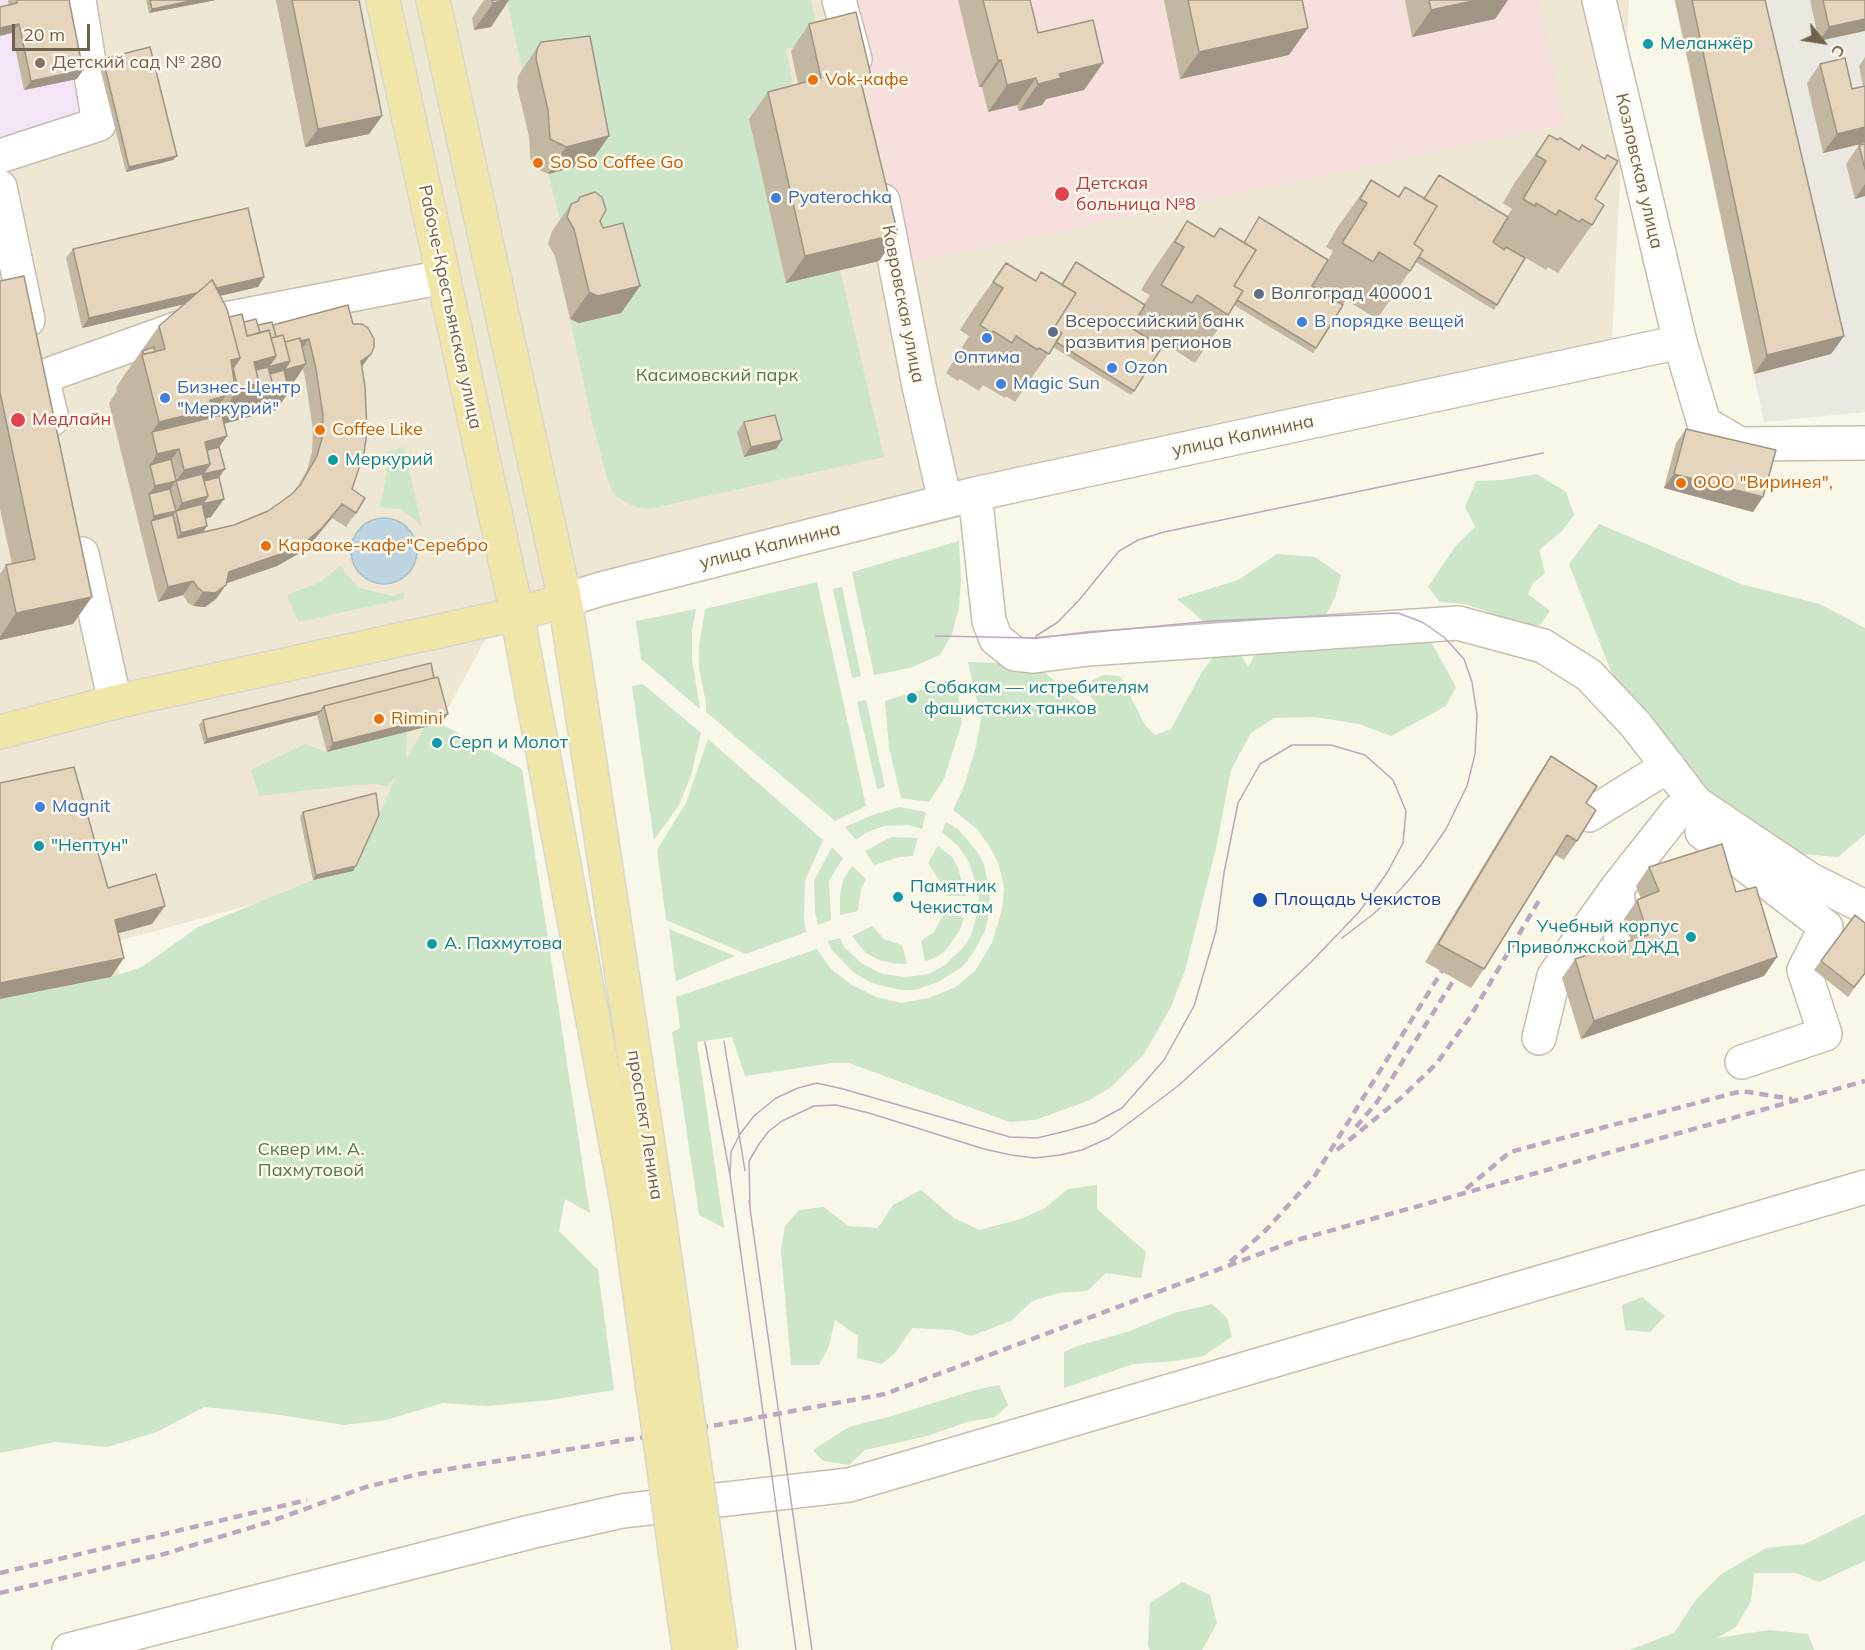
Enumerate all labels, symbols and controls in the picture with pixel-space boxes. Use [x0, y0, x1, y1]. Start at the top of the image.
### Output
scale bar [15, 12, 93, 50]
north arrow [1793, 12, 1853, 72]
text: 20 m [23, 23, 65, 46]
place label: Меланжёр [1660, 33, 1753, 55]
marker: Меланжёр [1641, 37, 1655, 51]
text: С [1827, 41, 1850, 61]
place label: Детский сад № 280 [52, 52, 222, 74]
marker: Детский сад № 280 [33, 56, 47, 70]
place label: Vok-кафе [825, 69, 909, 91]
marker: Vok-кафе [806, 73, 820, 87]
street label: Козловская улица [1611, 91, 1667, 251]
place label: So So Coffee Go [550, 152, 684, 174]
marker: So So Coffee Go [531, 156, 545, 170]
place label: Детская больница №8 [1076, 173, 1196, 216]
street label: Рабоче-Крестьянская улица [414, 183, 486, 431]
marker: Детская больница №8 [1053, 185, 1071, 203]
place label: Pyaterochka [788, 187, 892, 209]
marker: Pyaterochka [769, 191, 783, 205]
street label: Ковровская улица [877, 223, 929, 385]
place label: Волгоград 400001 [1271, 283, 1433, 305]
marker: Волгоград 400001 [1252, 287, 1266, 301]
place label: Всероссийский банк развития регионов [1065, 311, 1244, 354]
place label: В порядке вещей [1314, 311, 1464, 333]
marker: В порядке вещей [1295, 315, 1309, 329]
marker: Всероссийский банк развития регионов [1046, 325, 1060, 339]
marker: Оптима [980, 331, 994, 345]
place label: Оптима [954, 347, 1020, 369]
place label: Ozon [1124, 357, 1168, 379]
marker: Ozon [1105, 361, 1119, 375]
park label: Касимовский парк [636, 365, 798, 387]
place label: Magic Sun [1013, 373, 1100, 395]
place label: Бизнес-Центр "Меркурий" [177, 377, 301, 420]
marker: Magic Sun [994, 377, 1008, 391]
marker: Бизнес-Центр "Меркурий" [158, 391, 172, 405]
place label: Медлайн [32, 409, 111, 431]
street label: улица Калинина [1170, 410, 1316, 462]
marker: Медлайн [9, 411, 27, 429]
place label: Coffee Like [332, 419, 423, 441]
marker: Coffee Like [313, 423, 327, 437]
place label: Меркурий [345, 449, 433, 471]
marker: Меркурий [326, 453, 340, 467]
place label: ООО "Виринея", [1693, 472, 1833, 494]
marker: ООО "Виринея", [1674, 476, 1688, 490]
street label: улица Калинина [697, 518, 843, 574]
place label: Караоке-кафе"Серебро [278, 535, 488, 557]
marker: Караоке-кафе"Серебро [259, 539, 273, 553]
place label: Собакам — истребителям фашистских танков [924, 677, 1149, 720]
marker: Собакам — истребителям фашистских танков [905, 691, 919, 705]
place label: Rimini [391, 708, 443, 730]
marker: Rimini [372, 712, 386, 726]
place label: Серп и Молот [449, 732, 568, 754]
marker: Серп и Молот [430, 736, 444, 750]
place label: Magnit [52, 796, 110, 818]
marker: Magnit [33, 800, 47, 814]
place label: "Нептун" [51, 835, 128, 857]
marker: "Нептун" [32, 839, 46, 853]
place label: Памятник Чекистам [910, 876, 996, 918]
place label: Площадь Чекистов [1274, 889, 1441, 911]
marker: Памятник Чекистам [891, 890, 905, 904]
marker: Площадь Чекистов [1251, 891, 1269, 909]
place label: Учебный корпус Приволжской ДЖД [1507, 916, 1679, 958]
marker: Учебный корпус Приволжской ДЖД [1684, 930, 1698, 944]
place label: А. Пахмутова [444, 933, 562, 955]
marker: А. Пахмутова [425, 937, 439, 951]
street label: проспект Ленина [622, 1049, 668, 1201]
park label: Сквер им. А. Пахмутовой [257, 1139, 365, 1182]

